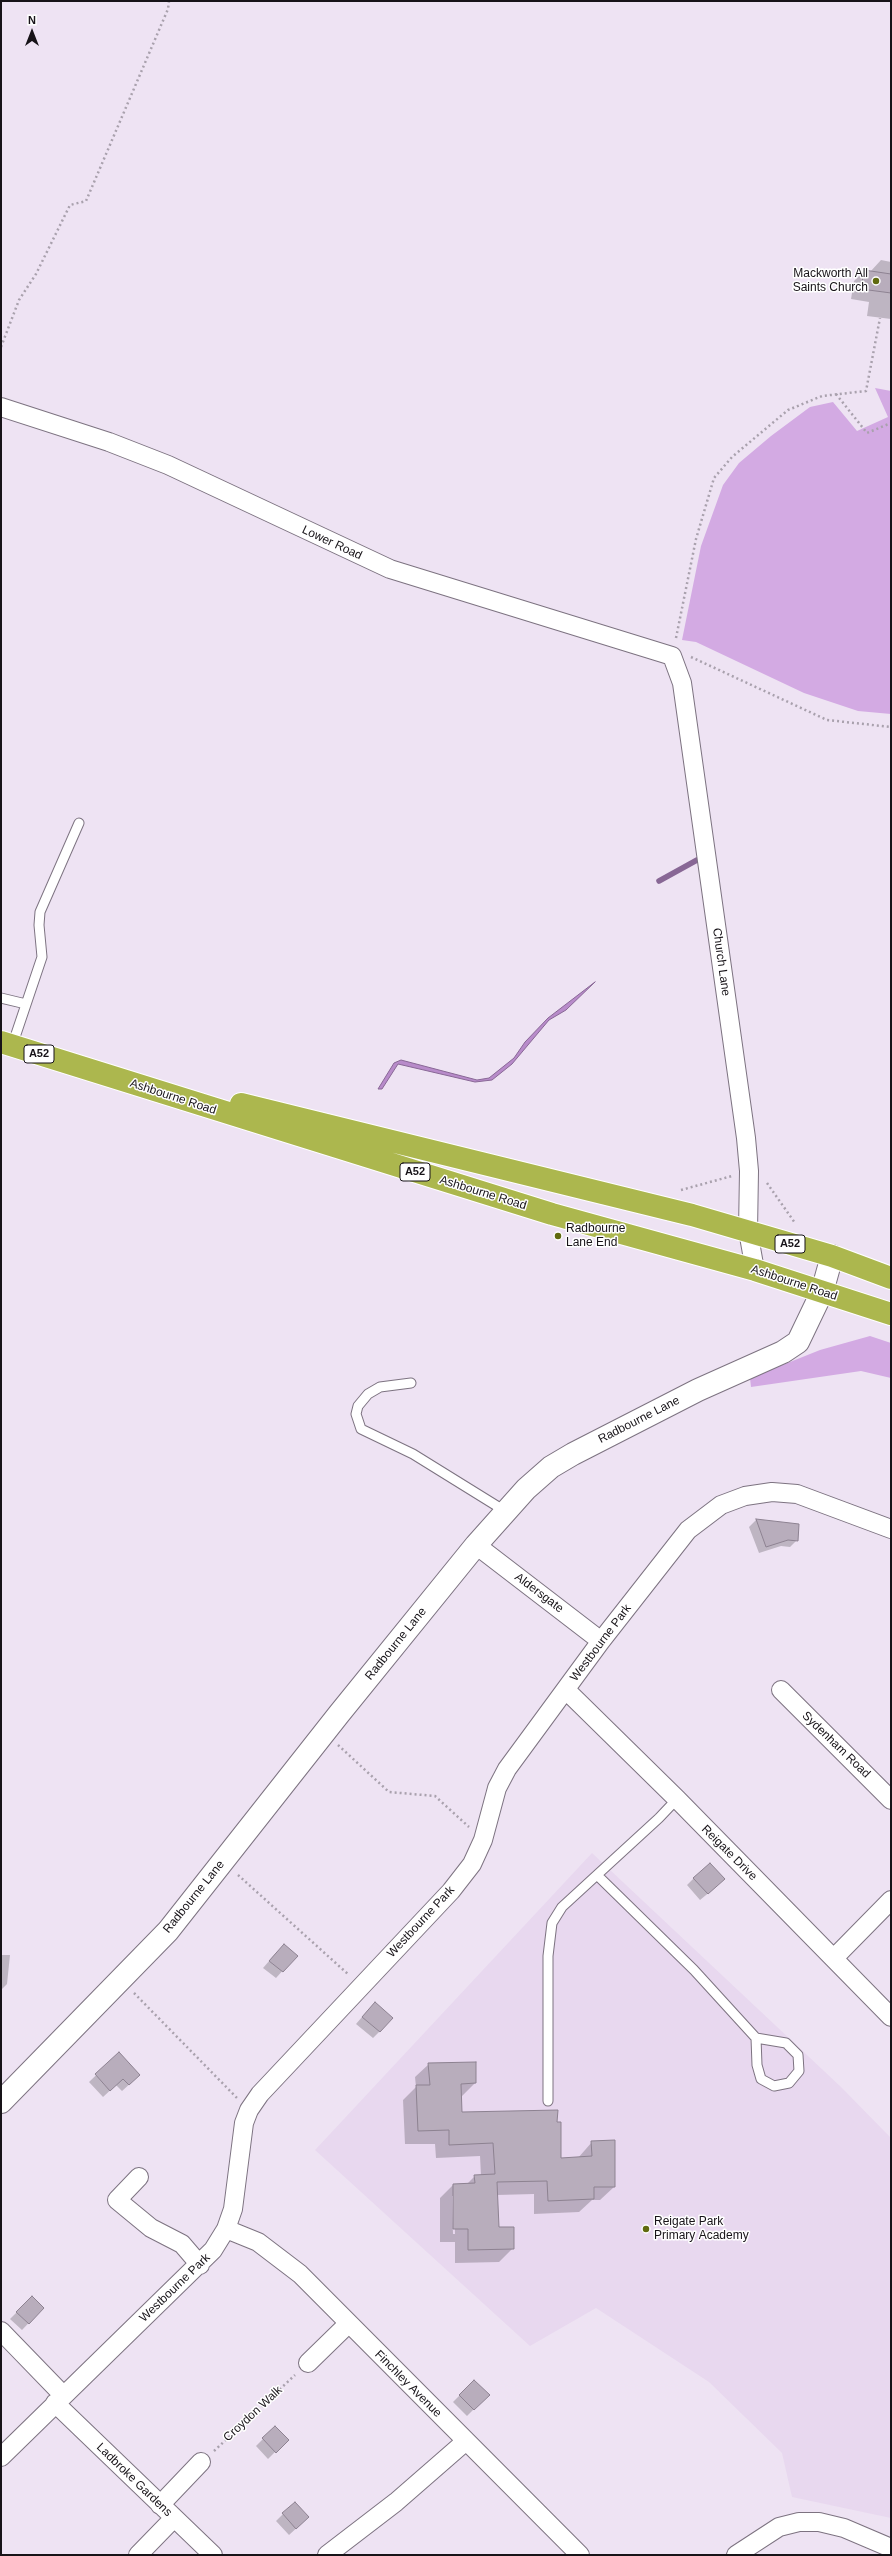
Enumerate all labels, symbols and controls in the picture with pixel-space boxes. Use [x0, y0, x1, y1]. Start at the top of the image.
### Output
north arrow [12, 12, 52, 52]
text: N [28, 14, 36, 26]
place label: Mackworth All Saints Church [793, 267, 868, 295]
marker: Mackworth All Saints Church [871, 276, 881, 286]
street label: Lower Road [300, 523, 364, 563]
street label: Church Lane [709, 927, 733, 997]
road number: A52 [24, 1045, 54, 1063]
street label: Ashbourne Road [128, 1076, 218, 1118]
road number: A52 [400, 1163, 430, 1181]
street label: Ashbourne Road [438, 1173, 528, 1213]
place label: Radbourne Lane End [566, 1222, 625, 1250]
marker: Radbourne Lane End [553, 1231, 563, 1241]
road number: A52 [775, 1235, 805, 1253]
street label: Ashbourne Road [749, 1262, 839, 1304]
street label: Radbourne Lane [596, 1393, 682, 1447]
street label: Aldersgate [512, 1570, 566, 1616]
street label: Westbourne Park [567, 1602, 635, 1684]
street label: Radbourne Lane [362, 1605, 430, 1683]
street label: Sydenham Road [799, 1709, 873, 1781]
street label: Reigate Drive [698, 1822, 760, 1884]
street label: Radbourne Lane [160, 1858, 228, 1936]
street label: Westbourne Park [384, 1883, 458, 1961]
place label: Reigate Park Primary Academy [654, 2215, 749, 2243]
marker: Reigate Park Primary Academy [641, 2224, 651, 2234]
street label: Westbourne Park [137, 2251, 213, 2325]
street label: Finchley Avenue [372, 2348, 444, 2420]
street label: Croydon Walk [221, 2383, 285, 2445]
street label: Ladbroke Gardens [93, 2440, 175, 2520]

